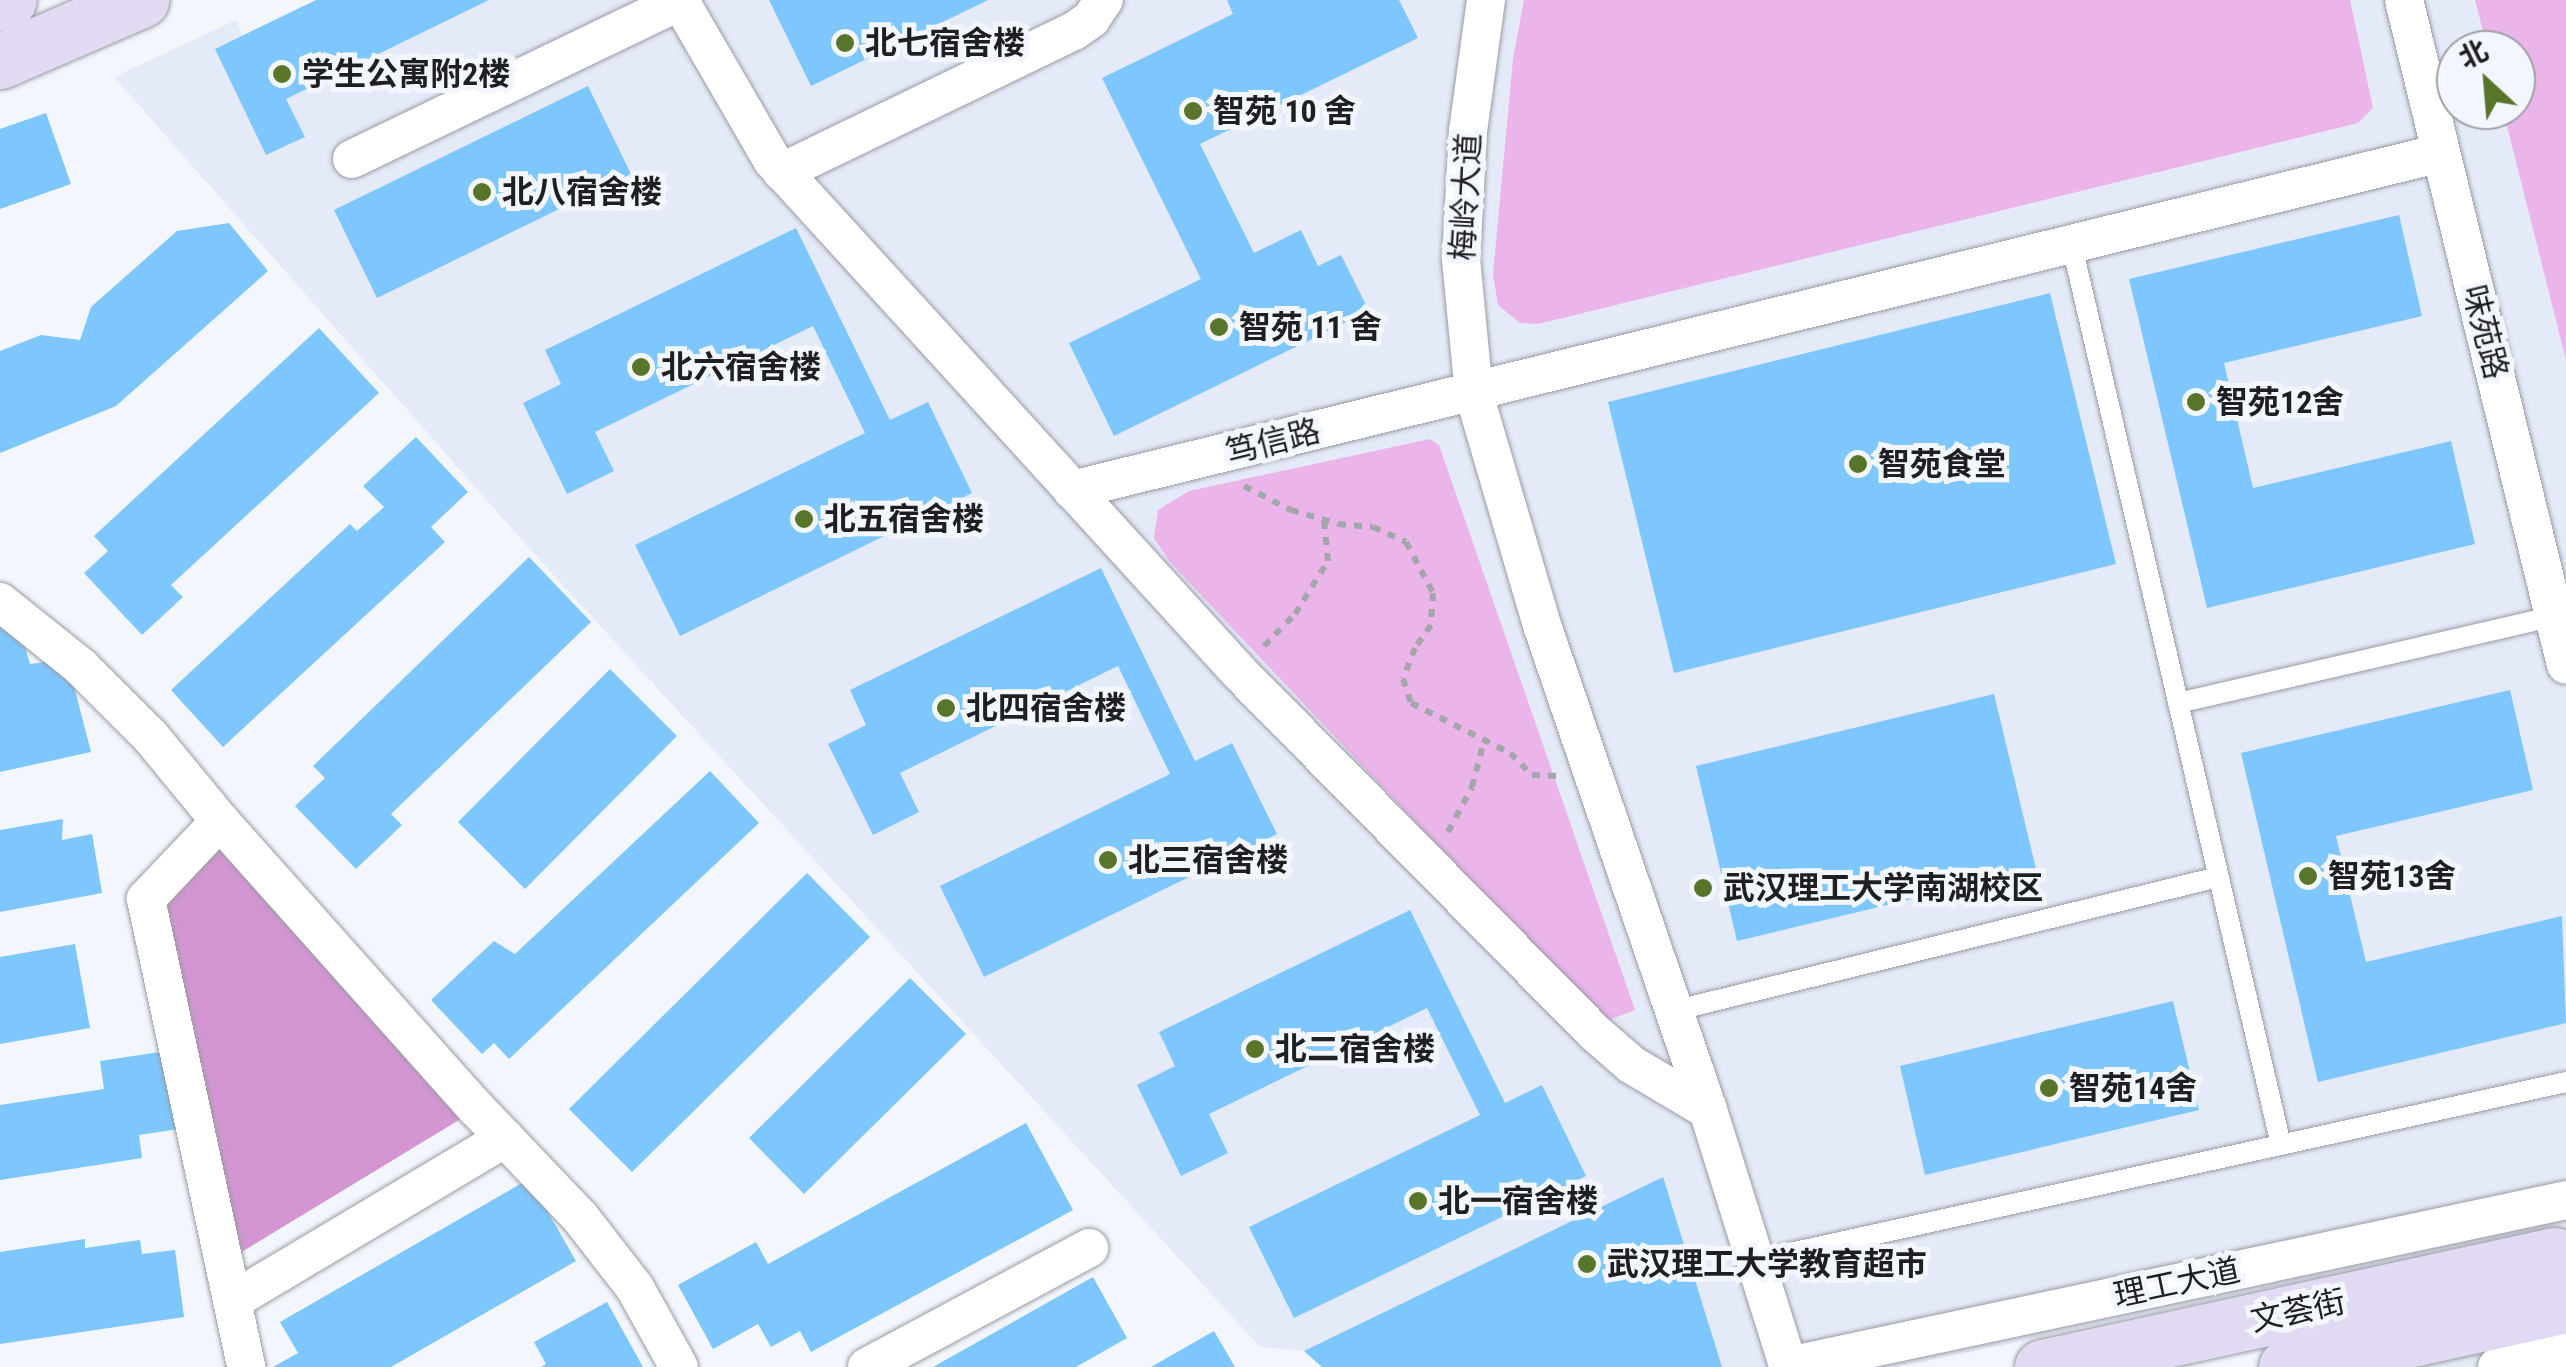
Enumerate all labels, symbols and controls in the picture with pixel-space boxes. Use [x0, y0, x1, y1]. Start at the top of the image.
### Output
place label: 北七宿舍楼 [865, 24, 1025, 62]
north arrow [2436, 30, 2536, 130]
marker: 北七宿舍楼 [834, 32, 856, 54]
text: 北 [2454, 33, 2493, 75]
place label: 学生公寓附2楼 [302, 55, 510, 93]
marker: 学生公寓附2楼 [271, 63, 293, 85]
place label: 智苑 10 舍 [1213, 92, 1356, 130]
marker: 智苑 10 舍 [1182, 100, 1204, 122]
street label: 梅岭大道 [1443, 132, 1489, 262]
place label: 北八宿舍楼 [502, 173, 662, 211]
marker: 北八宿舍楼 [471, 181, 493, 203]
street label: 味苑路 [2455, 281, 2515, 383]
place label: 智苑 11 舍 [1239, 308, 1382, 346]
marker: 智苑 11 舍 [1208, 316, 1230, 338]
place label: 北六宿舍楼 [661, 348, 821, 386]
marker: 北六宿舍楼 [630, 356, 652, 378]
place label: 智苑12舍 [2216, 383, 2344, 421]
marker: 智苑12舍 [2185, 391, 2207, 413]
street label: 笃信路 [1222, 412, 1324, 472]
place label: 智苑食堂 [1878, 445, 2006, 483]
marker: 智苑食堂 [1847, 453, 1869, 475]
place label: 北五宿舍楼 [824, 500, 984, 538]
marker: 北五宿舍楼 [793, 508, 815, 530]
place label: 北四宿舍楼 [966, 689, 1126, 727]
marker: 北四宿舍楼 [935, 697, 957, 719]
place label: 北三宿舍楼 [1128, 841, 1288, 879]
marker: 北三宿舍楼 [1097, 849, 1119, 871]
place label: 智苑13舍 [2328, 857, 2456, 895]
marker: 智苑13舍 [2297, 865, 2319, 887]
place label: 武汉理工大学南湖校区 [1723, 869, 2043, 907]
marker: 武汉理工大学南湖校区 [1692, 877, 1714, 899]
place label: 北二宿舍楼 [1275, 1030, 1435, 1068]
marker: 北二宿舍楼 [1244, 1038, 1266, 1060]
place label: 智苑14舍 [2069, 1069, 2197, 1107]
marker: 智苑14舍 [2038, 1077, 2060, 1099]
place label: 北一宿舍楼 [1438, 1182, 1598, 1220]
marker: 北一宿舍楼 [1407, 1190, 1429, 1212]
place label: 武汉理工大学教育超市 [1607, 1245, 1927, 1283]
street label: 理工大道 [2110, 1251, 2244, 1315]
marker: 武汉理工大学教育超市 [1576, 1253, 1598, 1275]
street label: 文荟街 [2247, 1282, 2349, 1340]

